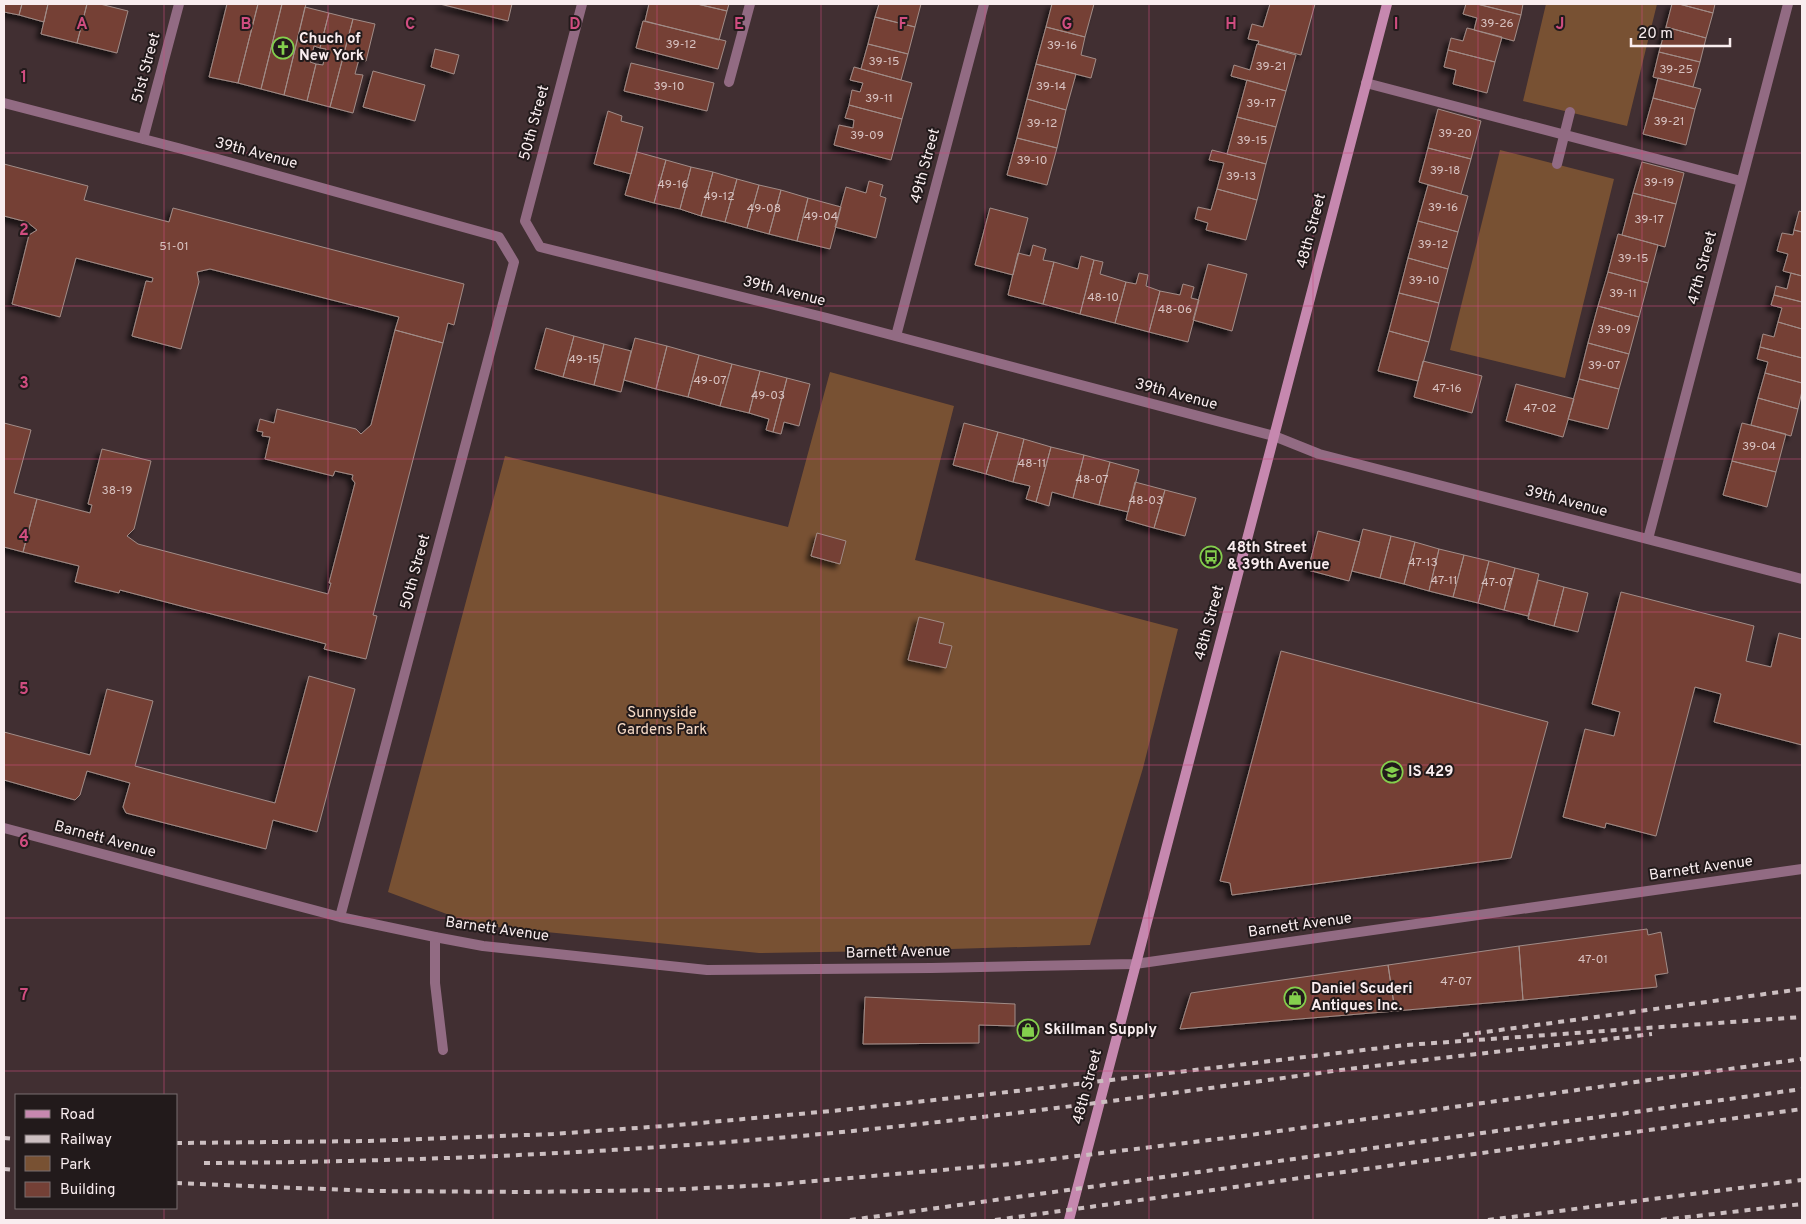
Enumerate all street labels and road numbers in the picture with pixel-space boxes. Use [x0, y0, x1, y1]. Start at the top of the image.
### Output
street label: 51st Street [129, 31, 165, 105]
street label: 50th Street [516, 83, 554, 163]
street label: 49th Street [907, 127, 945, 205]
street label: 39th Avenue [213, 134, 299, 174]
street label: 48th Street [1293, 191, 1331, 271]
street label: 47th Street [1684, 229, 1722, 307]
street label: 39th Avenue [741, 273, 827, 311]
street label: 39th Avenue [1133, 375, 1219, 415]
street label: 39th Avenue [1523, 482, 1609, 522]
street label: 50th Street [397, 532, 435, 612]
street label: 48th Street [1191, 583, 1229, 663]
street label: Barnett Avenue [52, 817, 158, 863]
street label: Barnett Avenue [1648, 852, 1754, 886]
street label: Barnett Avenue [1247, 909, 1353, 943]
street label: Barnett Avenue [444, 913, 550, 947]
street label: Barnett Avenue [846, 943, 950, 963]
street label: 48th Street [1069, 1047, 1107, 1127]

